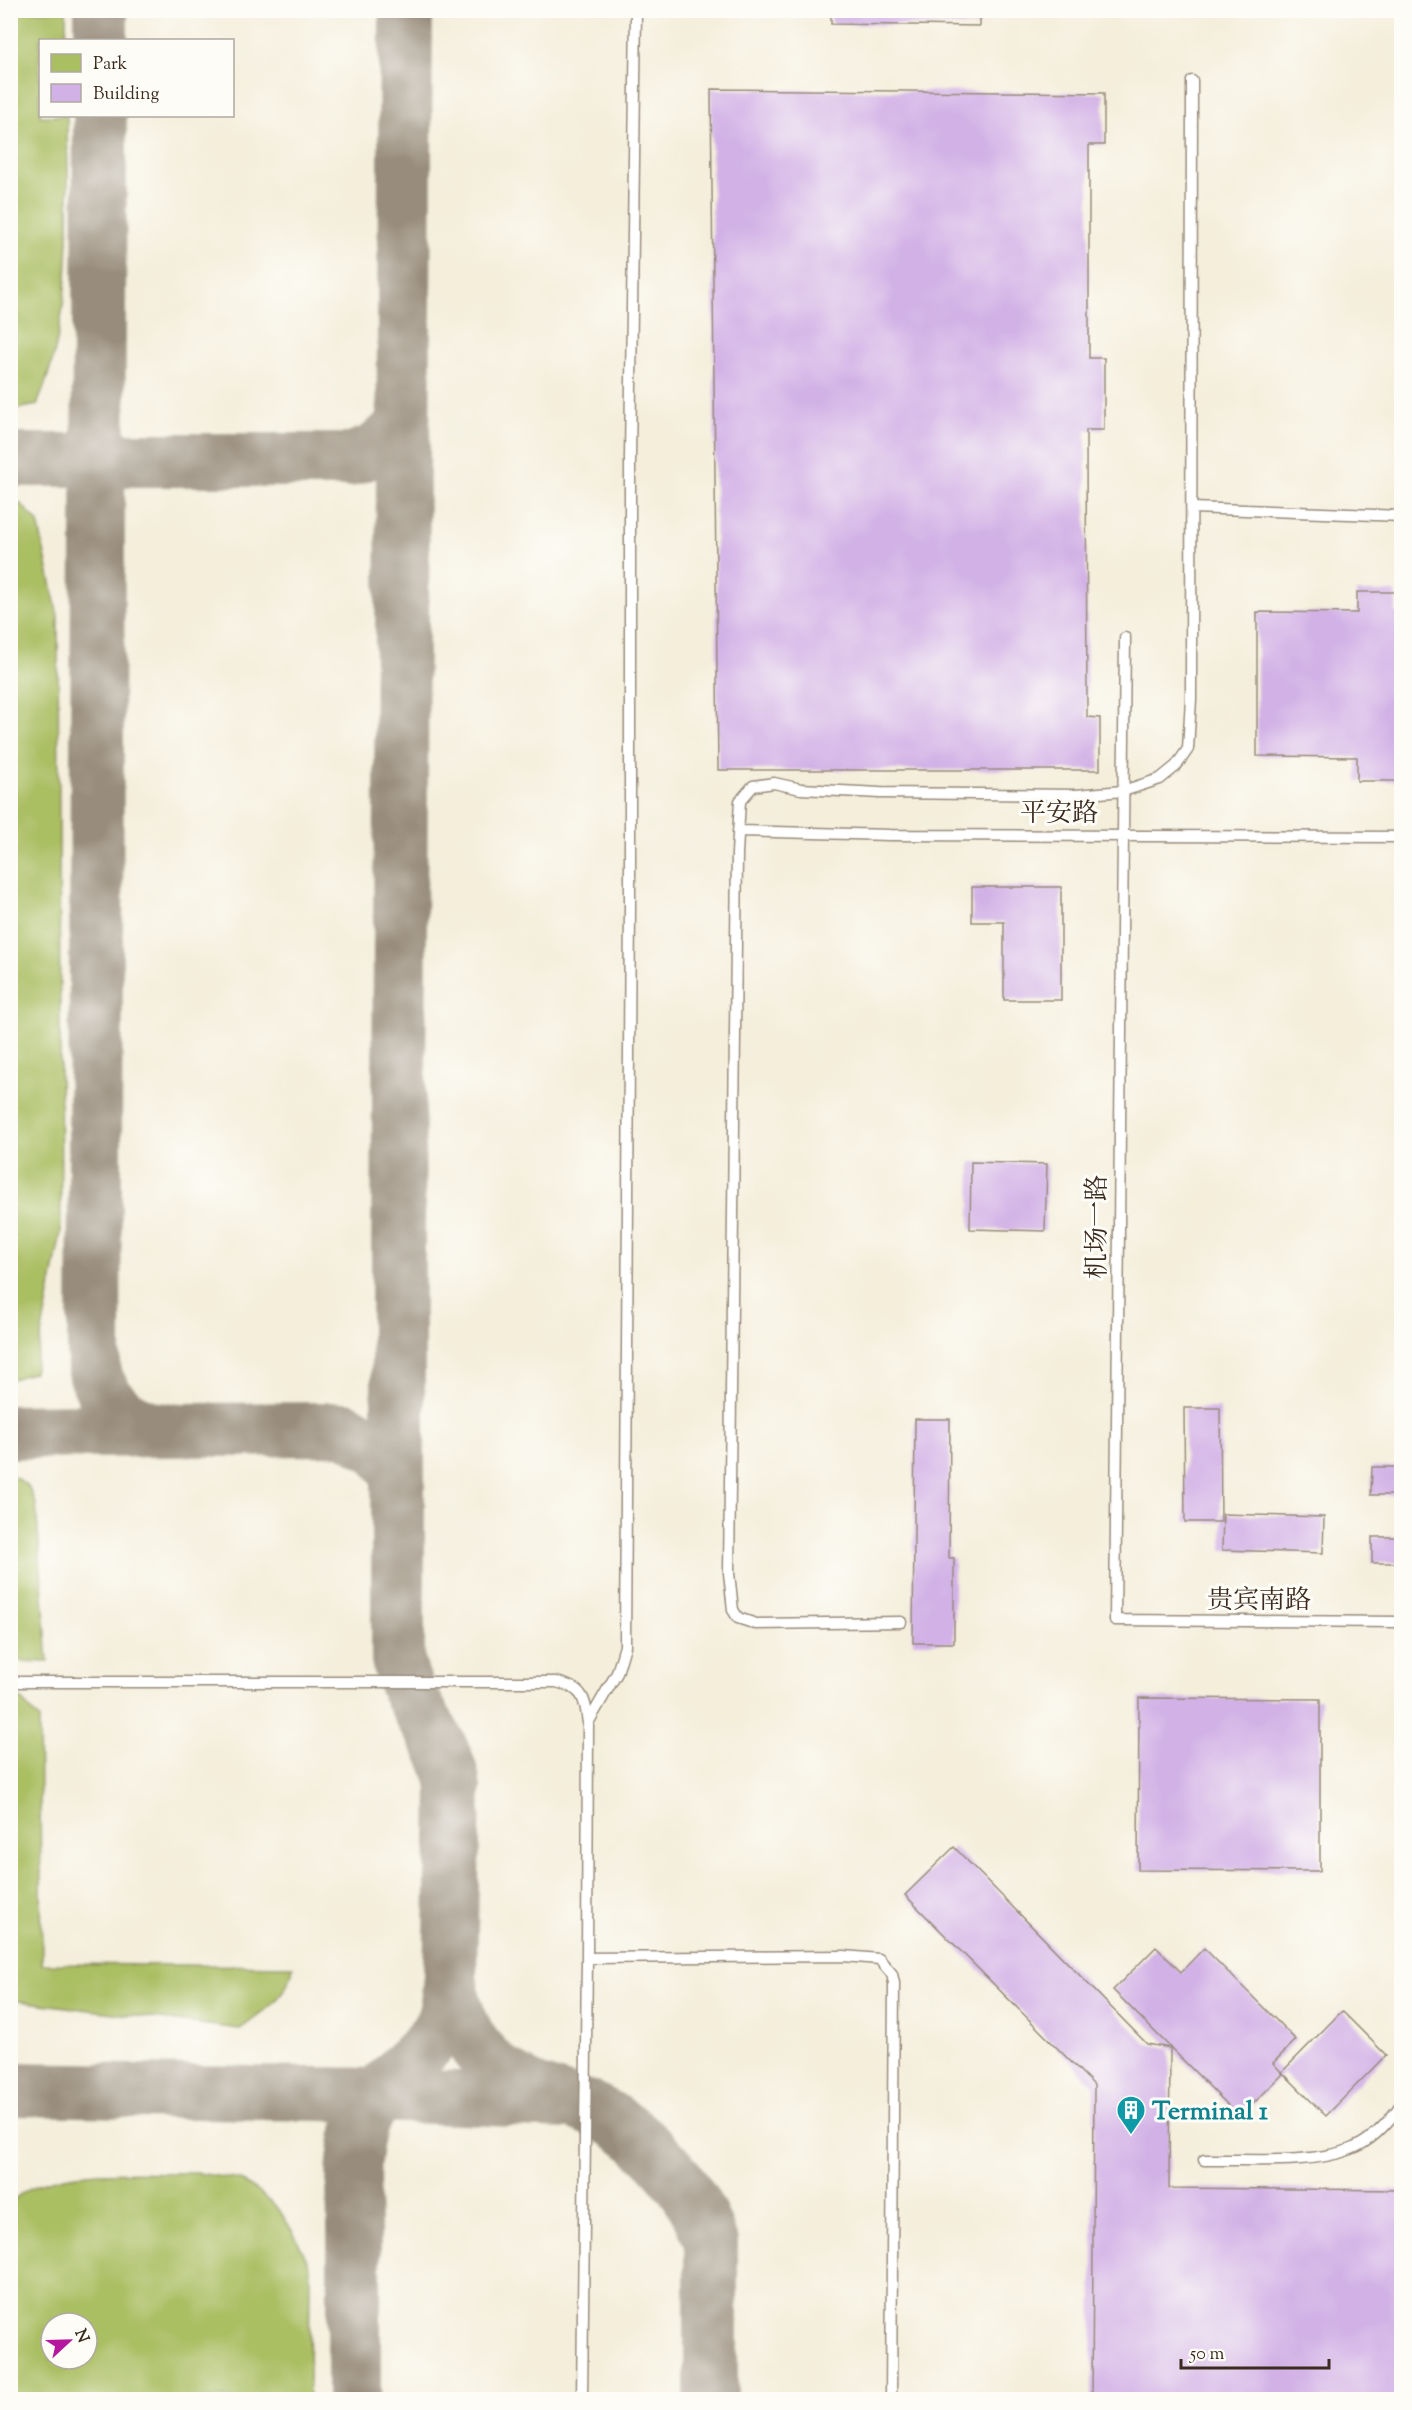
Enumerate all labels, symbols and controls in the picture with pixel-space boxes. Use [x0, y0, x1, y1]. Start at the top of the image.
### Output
legend [39, 39, 234, 117]
text: Park [93, 52, 128, 78]
text: Building [93, 82, 159, 108]
street label: 平安路 [1020, 796, 1098, 833]
street label: 机场一路 [1080, 1175, 1117, 1279]
street label: 贵宾南路 [1207, 1583, 1311, 1620]
building icon: Terminal 1 [1115, 2094, 1147, 2136]
place label: Terminal 1 [1152, 2094, 1268, 2131]
north arrow [39, 2311, 99, 2371]
text: N [68, 2326, 94, 2347]
scale bar [1181, 2332, 1330, 2370]
text: 50 m [1189, 2342, 1225, 2368]

